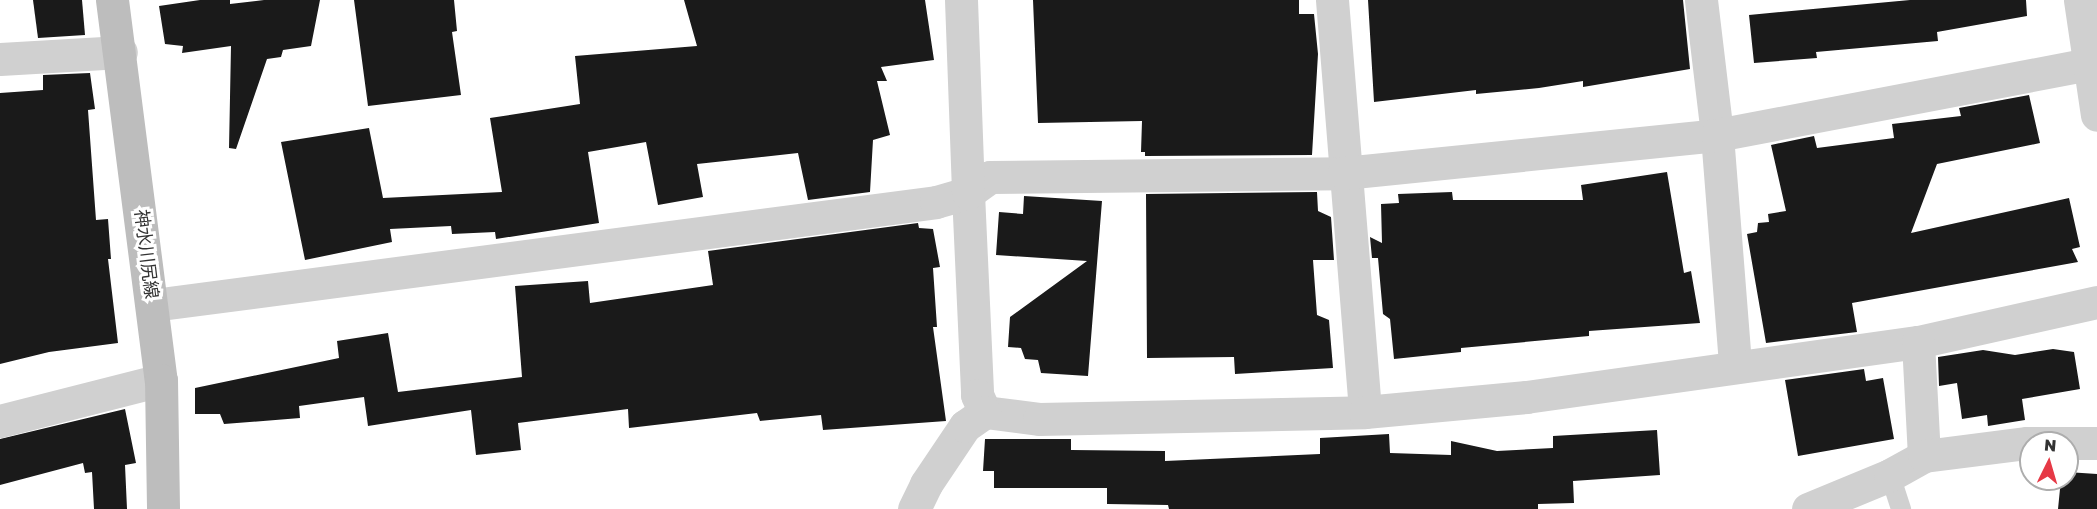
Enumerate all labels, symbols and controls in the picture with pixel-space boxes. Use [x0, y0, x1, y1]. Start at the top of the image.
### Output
street label: 神水川尻線 [131, 208, 163, 300]
north arrow [2019, 431, 2079, 491]
text: N [2043, 435, 2057, 456]

